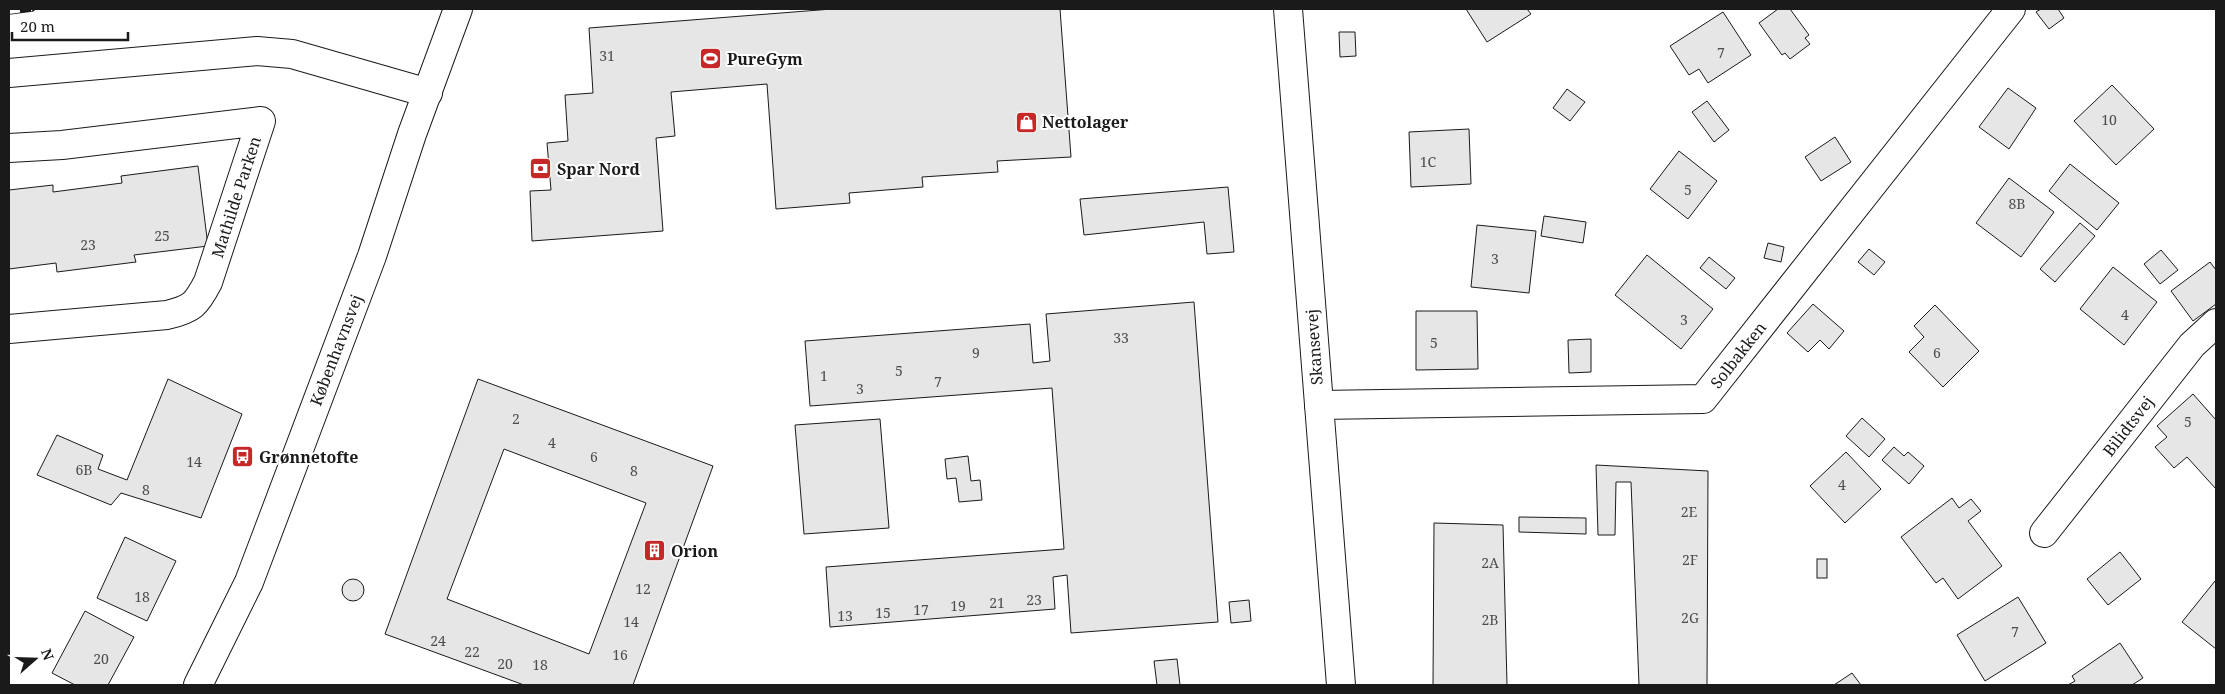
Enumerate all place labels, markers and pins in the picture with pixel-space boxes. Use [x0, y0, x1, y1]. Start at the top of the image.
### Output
sports icon: PureGym [699, 47, 723, 71]
place label: PureGym [727, 48, 803, 70]
shop icon: Nettolager [1014, 110, 1038, 134]
place label: Nettolager [1042, 111, 1129, 133]
bank icon: Spar Nord [529, 157, 553, 181]
place label: Spar Nord [557, 158, 641, 180]
bus stop icon: Grønnetofte [231, 445, 255, 469]
place label: Grønnetofte [259, 446, 358, 468]
building icon: Orion [643, 539, 667, 563]
place label: Orion [671, 540, 718, 562]

